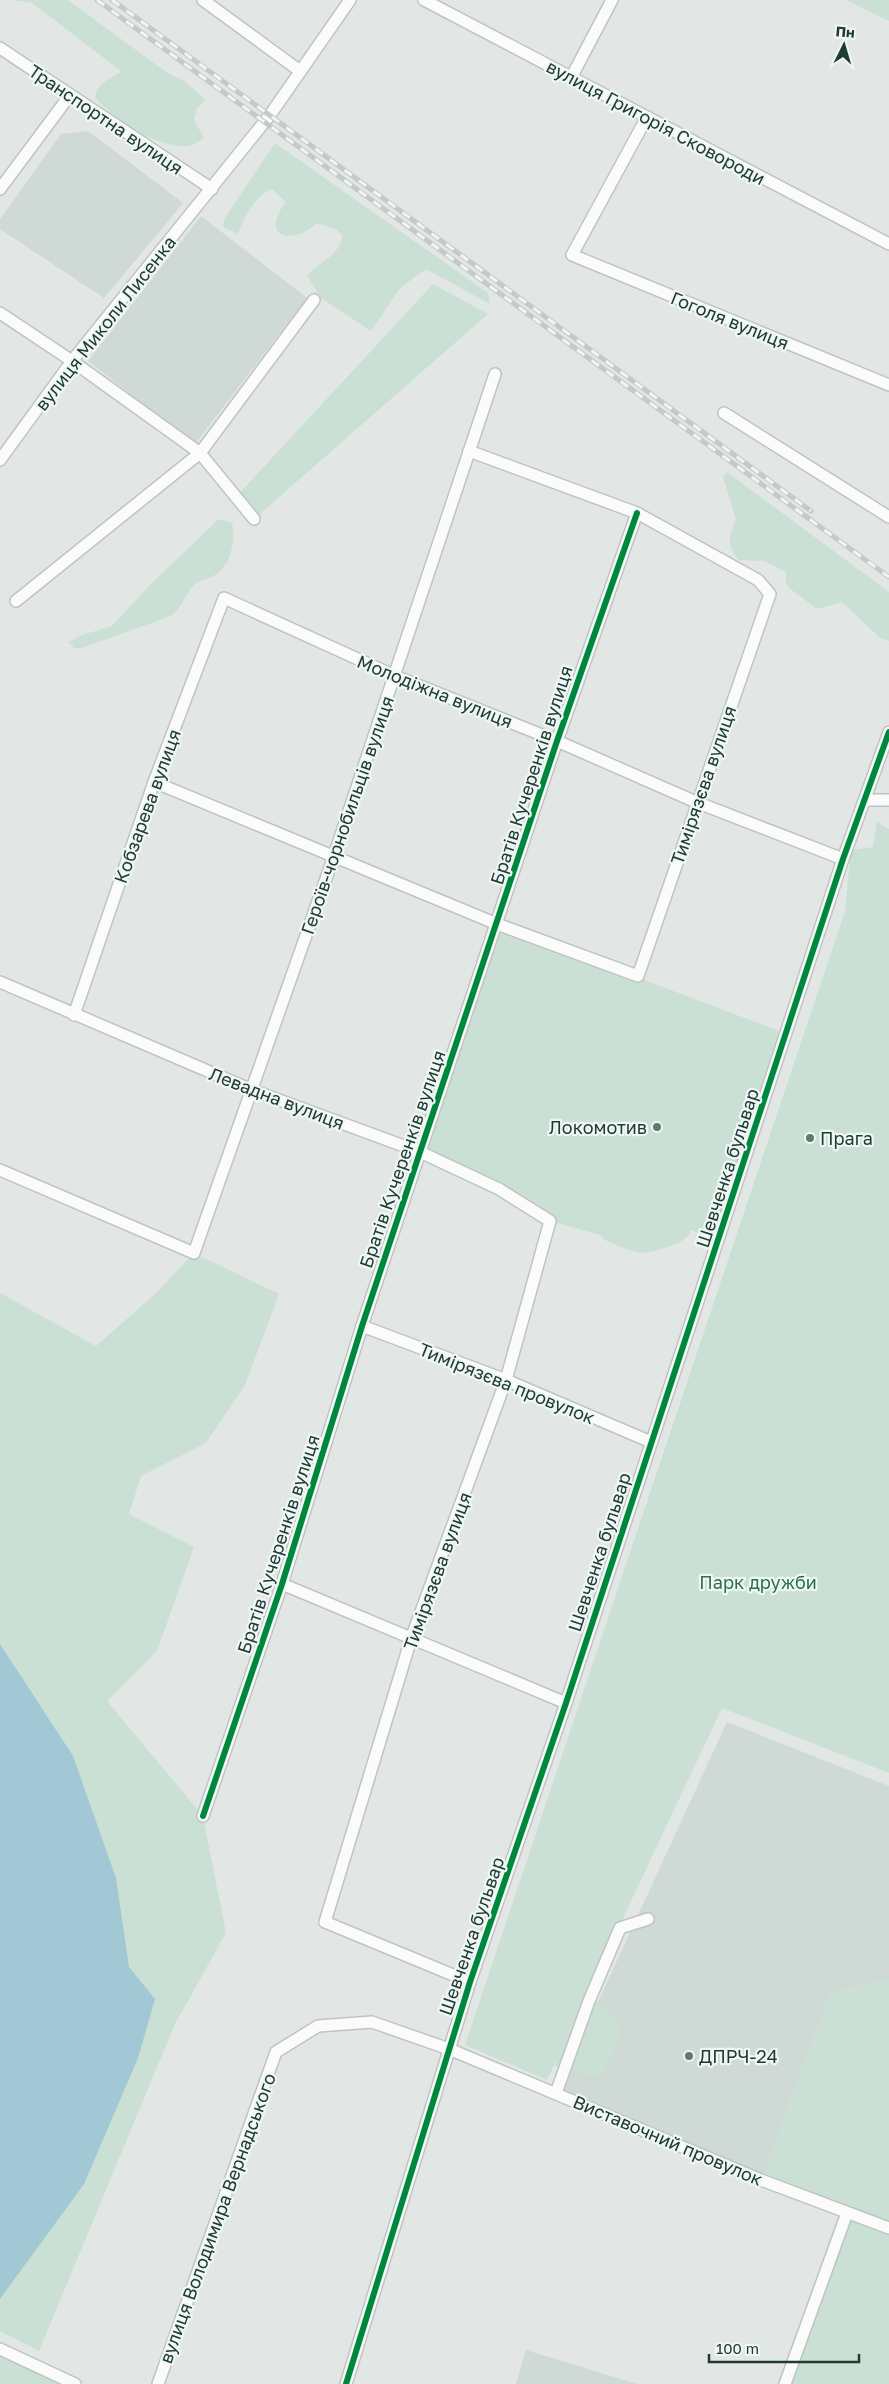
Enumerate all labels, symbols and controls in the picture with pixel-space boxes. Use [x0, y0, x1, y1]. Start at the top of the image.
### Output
north arrow [819, 20, 869, 70]
text: Пн [835, 22, 855, 41]
street label: вулиця Григорія Сковороди [543, 55, 769, 189]
street label: Транспортна вулиця [25, 59, 187, 179]
street label: вулиця Миколи Лисенка [30, 231, 180, 415]
street label: Гоголя вулиця [668, 286, 792, 354]
street label: Молодіжна вулиця [354, 650, 516, 732]
street label: Братів Кучеренків вулиця [485, 663, 577, 887]
street label: Героїв-чорнобильців вулиця [296, 693, 398, 937]
street label: Тимірязєва вулиця [666, 703, 740, 867]
street label: Кобзарева вулиця [109, 726, 185, 886]
street label: Братів Кучеренків вулиця [354, 1047, 450, 1271]
street label: Левадна вулиця [206, 1062, 348, 1134]
street label: Шевченка бульвар [691, 1086, 763, 1250]
place label: Локомотив [549, 1116, 647, 1138]
marker: Локомотив [651, 1121, 663, 1133]
place label: Прага [820, 1127, 873, 1149]
marker: Прага [804, 1132, 816, 1144]
street label: Тимірязєва провулок [416, 1338, 598, 1428]
street label: Братів Кучеренків вулиця [232, 1432, 324, 1656]
street label: Шевченка бульвар [563, 1470, 635, 1634]
street label: Тимірязєва вулиця [398, 1489, 476, 1653]
park label: Парк дружби [699, 1571, 817, 1593]
street label: Шевченка бульвар [434, 1854, 508, 2018]
place label: ДПРЧ-24 [699, 2045, 778, 2067]
marker: ДПРЧ-24 [683, 2050, 695, 2062]
street label: вулиця Володимира Вернадського [154, 2070, 280, 2366]
street label: Виставочний провулок [570, 2090, 766, 2190]
scale bar [709, 2332, 859, 2364]
text: 100 m [716, 2339, 759, 2357]

